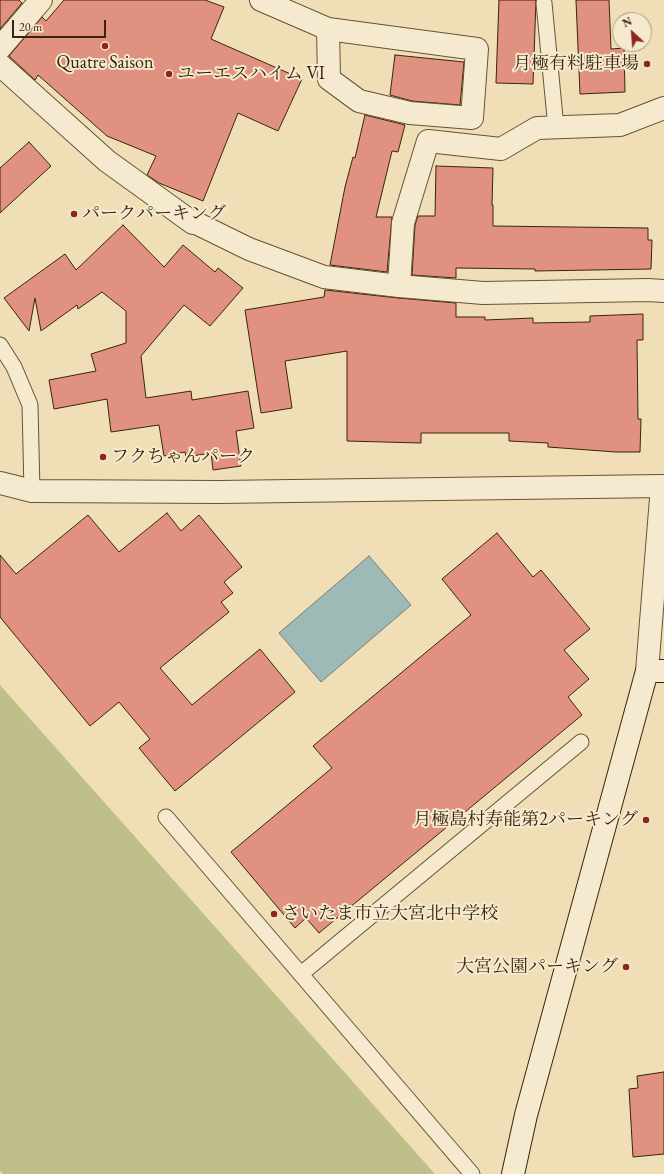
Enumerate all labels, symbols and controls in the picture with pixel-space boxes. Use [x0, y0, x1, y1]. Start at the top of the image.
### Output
scale bar [14, 12, 108, 38]
north arrow [612, 12, 652, 52]
text: N [620, 14, 634, 30]
text: 20 m [19, 19, 42, 35]
marker: Quatre Saison [100, 41, 110, 51]
place label: Quatre Saison [57, 52, 153, 74]
place label: 月極有料駐車場 [513, 53, 639, 75]
marker: 月極有料駐車場 [642, 59, 652, 69]
place label: ユーエスハイム VI [177, 63, 325, 85]
marker: ユーエスハイム VI [164, 69, 174, 79]
place label: パークパーキング [82, 203, 226, 225]
marker: パークパーキング [69, 209, 79, 219]
place label: フクちゃんパーク [111, 446, 255, 468]
marker: フクちゃんパーク [98, 452, 108, 462]
place label: 月極島村寿能第2パーキング [413, 809, 638, 831]
marker: 月極島村寿能第2パーキング [641, 815, 651, 825]
place label: さいたま市立大宮北中学校 [282, 903, 498, 925]
marker: さいたま市立大宮北中学校 [269, 909, 279, 919]
place label: 大宮公園パーキング [456, 956, 618, 978]
marker: 大宮公園パーキング [621, 962, 631, 972]

